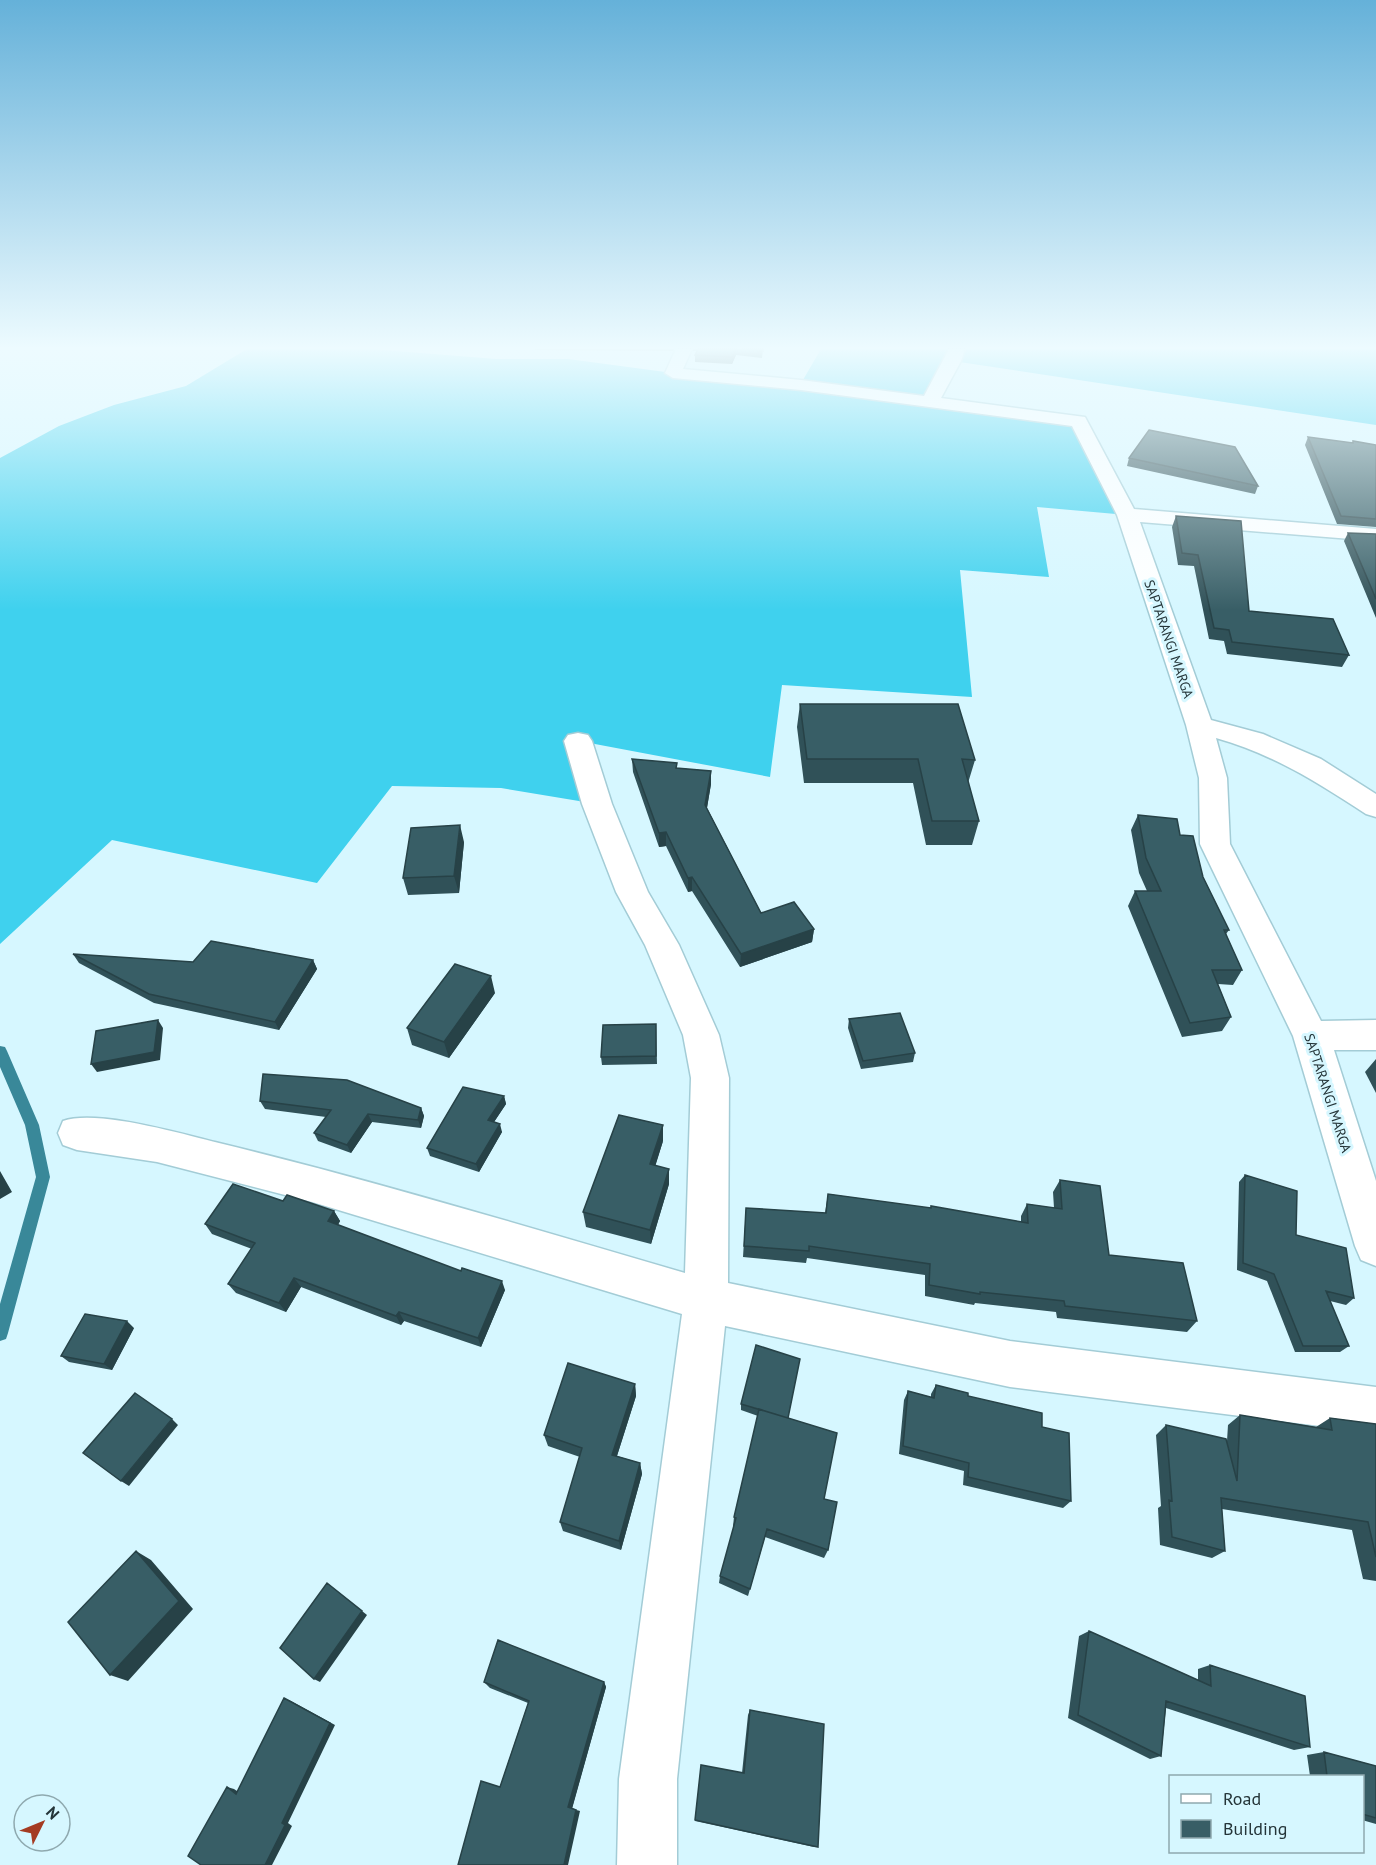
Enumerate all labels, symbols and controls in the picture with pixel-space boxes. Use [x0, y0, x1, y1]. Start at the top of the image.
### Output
street label: SAPTARANGI MARGA [1140, 577, 1198, 701]
street label: SAPTARANGI MARGA [1300, 1031, 1356, 1155]
legend [1169, 1775, 1364, 1853]
text: Road [1223, 1787, 1261, 1810]
north arrow [12, 1793, 72, 1853]
text: N [42, 1802, 64, 1823]
text: Building [1223, 1817, 1287, 1840]

